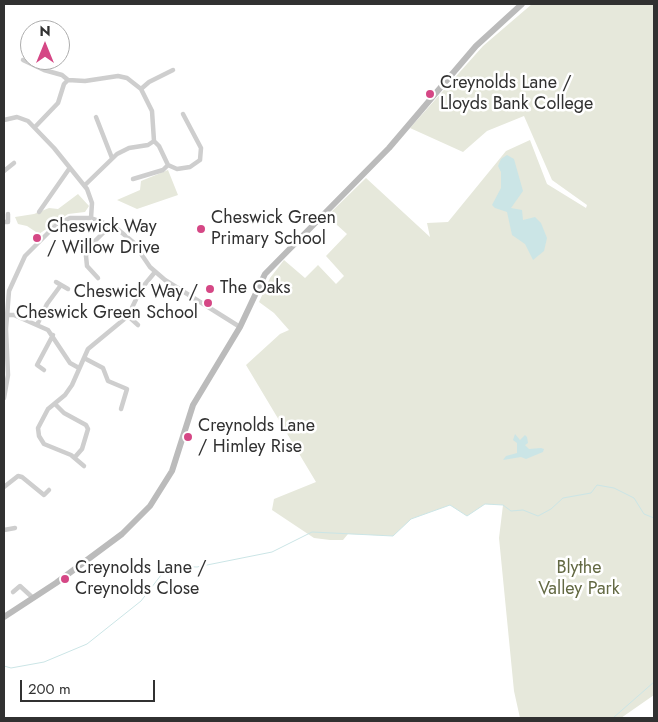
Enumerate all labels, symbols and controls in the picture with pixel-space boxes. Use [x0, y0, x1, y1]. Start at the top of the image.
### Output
north arrow [20, 20, 70, 70]
text: N [39, 21, 51, 41]
place label: Creynolds Lane / Lloyds Bank College [440, 73, 593, 116]
marker: Creynolds Lane / Lloyds Bank College [424, 88, 436, 100]
place label: Cheswick Green Primary School [211, 208, 336, 250]
place label: Cheswick Way / Willow Drive [47, 217, 160, 260]
marker: Cheswick Green Primary School [195, 223, 207, 235]
marker: Cheswick Way / Willow Drive [31, 232, 43, 244]
place label: The Oaks [220, 278, 291, 300]
place label: Cheswick Way / Cheswick Green School [16, 282, 198, 324]
marker: The Oaks [204, 283, 216, 295]
marker: Cheswick Way / Cheswick Green School [202, 297, 214, 309]
place label: Creynolds Lane / Himley Rise [198, 416, 315, 458]
marker: Creynolds Lane / Himley Rise [182, 431, 194, 443]
place label: Creynolds Lane / Creynolds Close [75, 558, 207, 600]
park label: Blythe Valley Park [538, 558, 620, 600]
marker: Creynolds Lane / Creynolds Close [59, 573, 71, 585]
scale bar [22, 670, 158, 702]
text: 200 m [28, 678, 71, 700]

